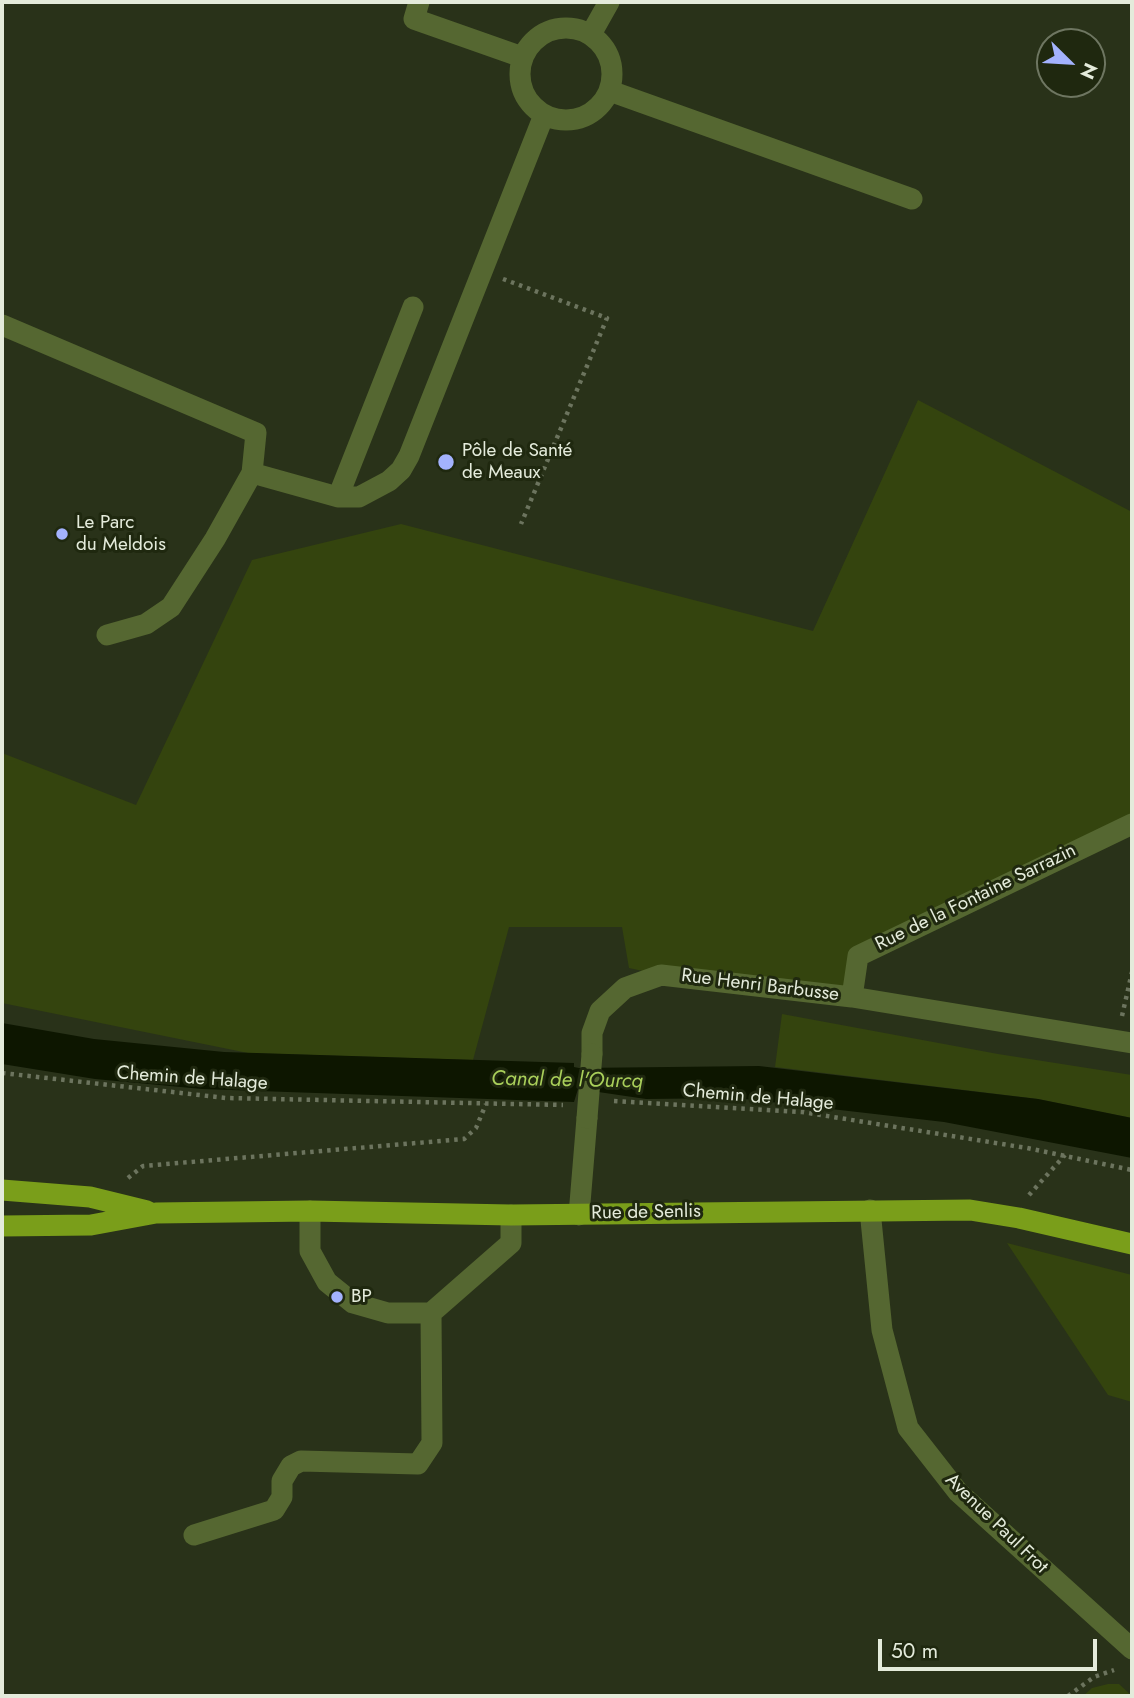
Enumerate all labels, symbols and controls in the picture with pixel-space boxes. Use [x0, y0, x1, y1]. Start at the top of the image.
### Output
north arrow [1036, 28, 1106, 98]
text: N [1073, 59, 1104, 83]
place label: Pôle de Santé de Meaux [462, 440, 572, 484]
marker: Pôle de Santé de Meaux [436, 452, 456, 472]
place label: Le Parc du Meldois [76, 512, 166, 556]
marker: Le Parc du Meldois [54, 526, 70, 542]
street label: Rue de la Fontaine Sarrazin [872, 839, 1080, 957]
street label: Rue Henri Barbusse [680, 965, 840, 1007]
street label: Chemin de Halage [116, 1062, 268, 1096]
water label: Canal de l'Ourcq [491, 1067, 643, 1095]
street label: Chemin de Halage [682, 1080, 834, 1116]
street label: Rue de Senlis [591, 1201, 701, 1225]
place label: BP [351, 1286, 372, 1308]
marker: BP [329, 1289, 345, 1305]
street label: Avenue Paul Frot [940, 1469, 1052, 1579]
scale bar [882, 1624, 1101, 1668]
text: 50 m [891, 1636, 938, 1666]

